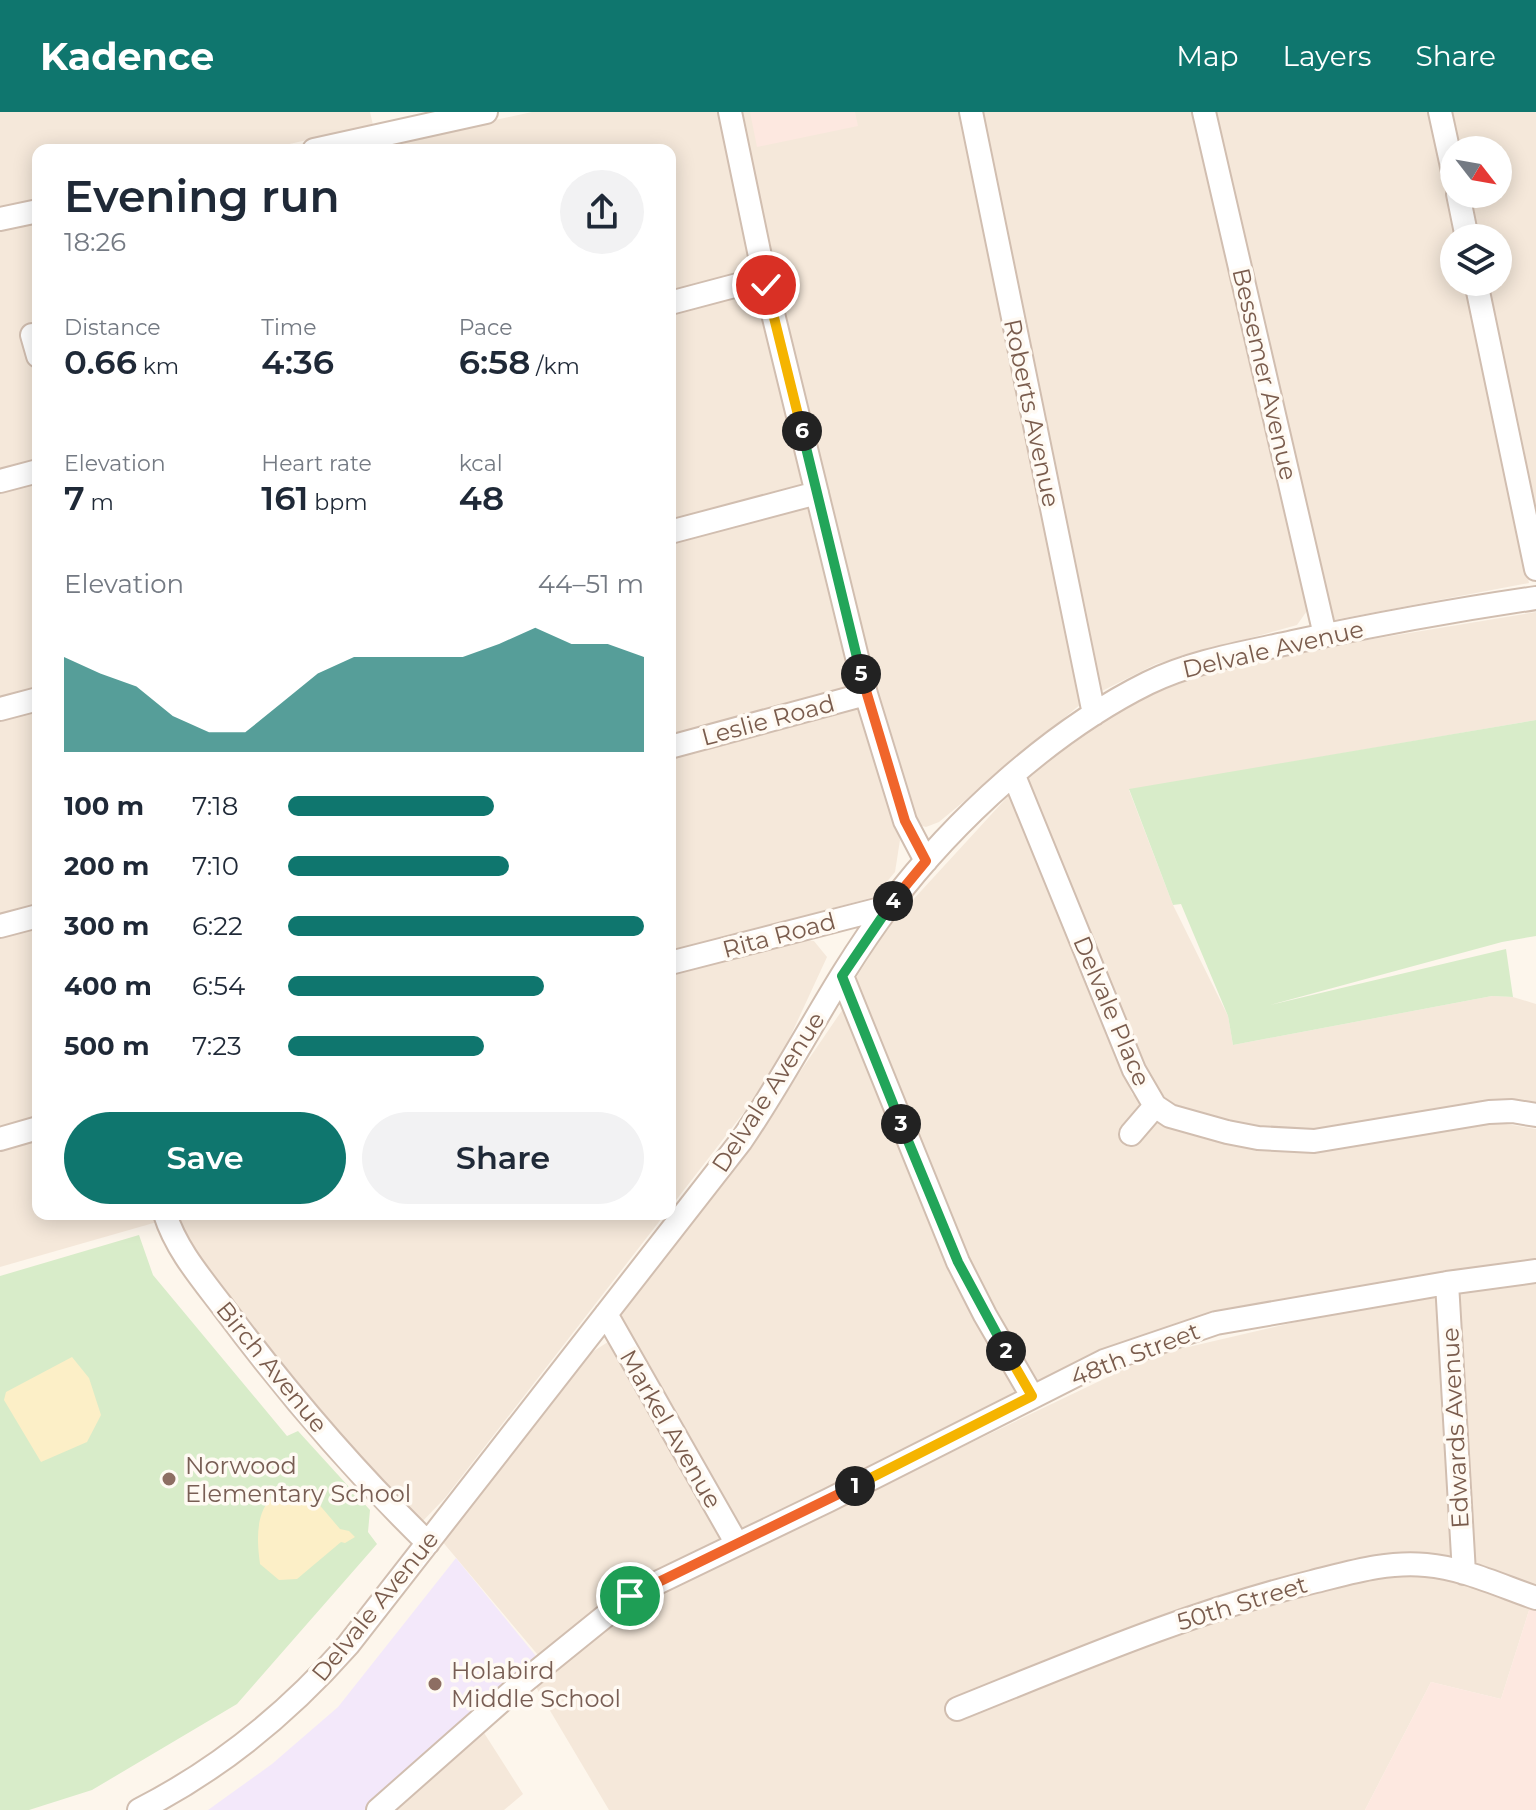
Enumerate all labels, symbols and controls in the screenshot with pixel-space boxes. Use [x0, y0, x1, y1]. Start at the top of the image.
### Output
text: Kadence [40, 33, 214, 80]
text: Map [1176, 39, 1239, 73]
text: Layers [1283, 39, 1372, 73]
text: Share [1416, 39, 1496, 73]
north arrow [1440, 136, 1512, 208]
map controls [1440, 136, 1512, 296]
text: Evening run [64, 169, 340, 223]
button: share [560, 170, 644, 254]
button: layers [1440, 224, 1512, 296]
text: 18:26 [64, 226, 126, 258]
pin [732, 251, 800, 319]
icon: check [744, 263, 788, 307]
street label: Bessemer Avenue [1226, 265, 1304, 483]
text: Distance [64, 314, 161, 341]
text: Time [261, 314, 317, 341]
text: Pace [459, 314, 513, 341]
street label: Roberts Avenue [998, 316, 1066, 510]
text: 0.66 [64, 341, 137, 383]
text: 4:36 [261, 341, 334, 383]
text: 6:58 [459, 341, 530, 383]
text: km [137, 353, 179, 380]
text: /km [530, 353, 580, 380]
pin: 6 [782, 411, 822, 451]
text: 6 [795, 417, 809, 444]
text: Elevation [64, 450, 166, 477]
text: Heart rate [261, 450, 372, 477]
text: kcal [459, 450, 503, 477]
text: 7 [64, 477, 85, 519]
text: 161 [261, 477, 309, 519]
text: 48 [459, 477, 504, 519]
text: m [85, 489, 114, 516]
text: bpm [309, 489, 368, 516]
text: Elevation [64, 568, 184, 600]
text: 44–51 m [538, 568, 644, 600]
street label: Delvale Avenue [1179, 614, 1367, 684]
pin: 5 [841, 654, 881, 694]
text: 5 [854, 660, 868, 687]
street label: Leslie Road [698, 688, 838, 752]
text: 100 m [64, 790, 144, 822]
text: 7:18 [192, 790, 238, 822]
text: 200 m [64, 850, 149, 882]
text: 7:10 [192, 850, 239, 882]
pin: 4 [873, 881, 913, 921]
text: 4 [885, 887, 901, 914]
street label: Rita Road [719, 906, 839, 964]
text: 300 m [64, 910, 149, 942]
text: 6:22 [192, 910, 243, 942]
street label: Delvale Place [1067, 932, 1157, 1090]
text: 400 m [64, 970, 152, 1002]
text: 6:54 [192, 970, 245, 1002]
street label: Delvale Avenue [705, 1006, 831, 1178]
text: 500 m [64, 1030, 149, 1062]
text: 7:23 [192, 1030, 242, 1062]
pin: 3 [881, 1104, 921, 1144]
text: 3 [894, 1110, 908, 1137]
button: Save [64, 1112, 346, 1204]
button: Share [362, 1112, 644, 1204]
street label: Birch Avenue [210, 1296, 334, 1438]
street label: 48th Street [1066, 1316, 1204, 1392]
street label: Edwards Avenue [1435, 1327, 1475, 1529]
pin: 2 [986, 1331, 1026, 1371]
text: 2 [1000, 1337, 1012, 1364]
street label: Markel Avenue [614, 1345, 728, 1513]
place label: Norwood Elementary School [185, 1451, 411, 1508]
pin: 1 [835, 1466, 875, 1506]
marker: Norwood Elementary School [160, 1470, 178, 1488]
text: 1 [851, 1472, 859, 1499]
street label: Delvale Avenue [305, 1525, 445, 1687]
pin [596, 1562, 664, 1630]
street label: 50th Street [1173, 1569, 1311, 1637]
icon: arrive [608, 1574, 652, 1618]
place label: Holabird Middle School [451, 1656, 621, 1713]
marker: Holabird Middle School [426, 1675, 444, 1693]

